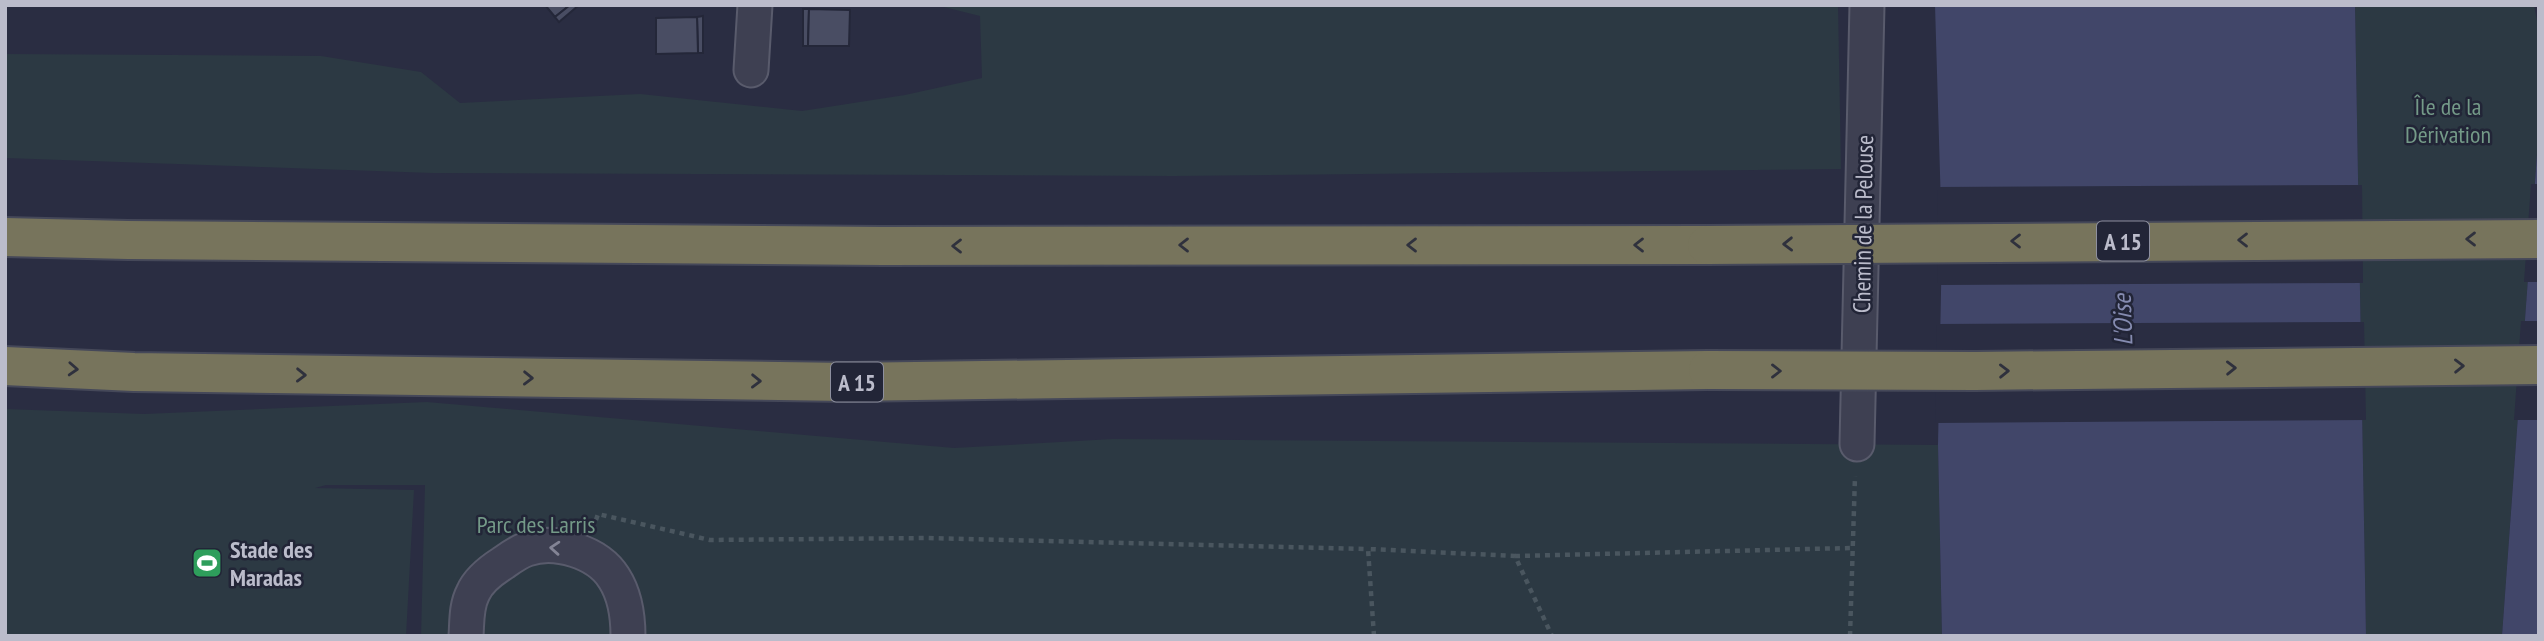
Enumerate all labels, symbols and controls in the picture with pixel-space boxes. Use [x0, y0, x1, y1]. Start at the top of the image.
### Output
park label: Île de la Dérivation [2405, 91, 2491, 150]
street label: Chemin de la Pelouse [1846, 135, 1880, 313]
road number: A 15 [2097, 222, 2149, 260]
one-way arrow [2465, 231, 2475, 247]
one-way arrow [2237, 232, 2248, 248]
one-way arrow [2010, 233, 2020, 249]
one-way arrow [1782, 236, 1793, 252]
one-way arrow [1178, 237, 1189, 253]
one-way arrow [1406, 237, 1416, 253]
one-way arrow [1633, 237, 1644, 253]
one-way arrow [951, 238, 961, 254]
water label: L'Oise [2105, 291, 2139, 346]
one-way arrow [2454, 358, 2465, 374]
one-way arrow [2226, 361, 2237, 376]
one-way arrow [68, 362, 79, 377]
road number: A 15 [831, 362, 883, 402]
one-way arrow [1772, 363, 1782, 379]
one-way arrow [1999, 363, 2010, 379]
one-way arrow [296, 367, 307, 382]
one-way arrow [524, 370, 534, 386]
one-way arrow [751, 373, 762, 389]
park label: Parc des Larris [477, 509, 595, 540]
place label: Stade des Maradas [230, 534, 313, 593]
one-way arrow [549, 541, 560, 556]
sports icon: Stade des Maradas [190, 546, 224, 580]

